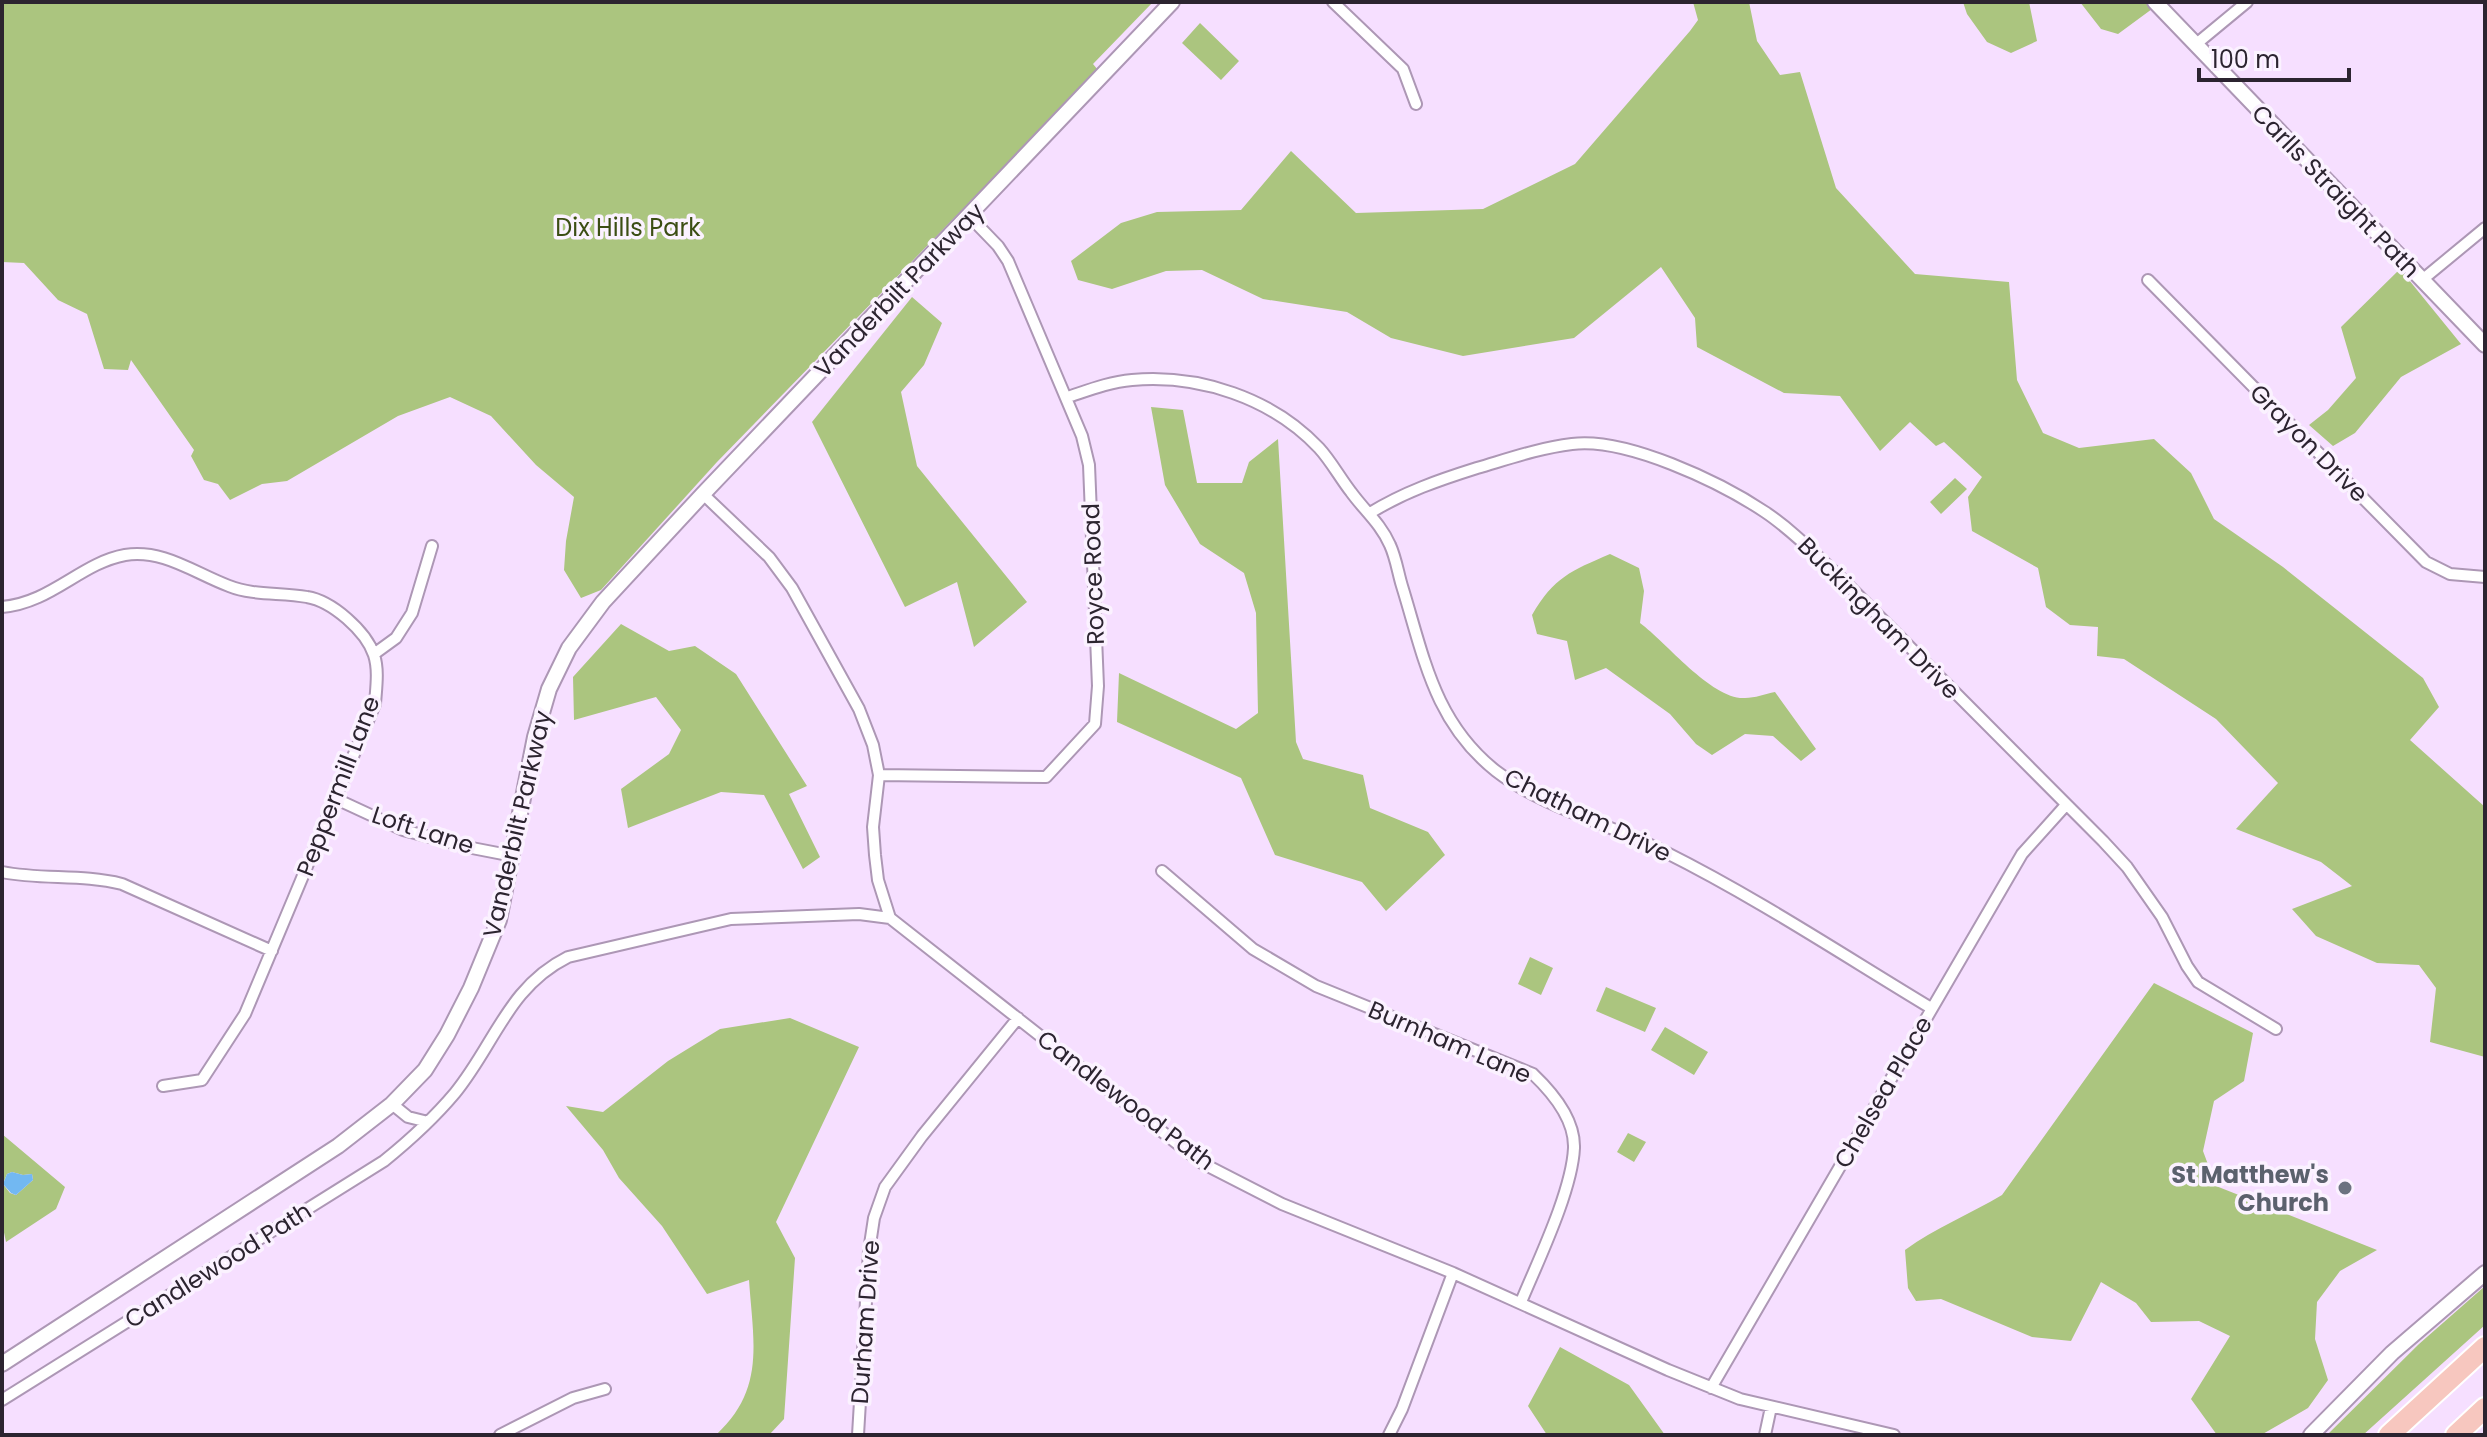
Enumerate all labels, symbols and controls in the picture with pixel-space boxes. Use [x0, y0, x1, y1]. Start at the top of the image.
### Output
scale bar [2199, 32, 2349, 82]
text: 100 m [2211, 43, 2280, 76]
street label: Carlls Straight Path [2244, 97, 2428, 285]
street label: Vanderbilt Parkway [807, 195, 992, 385]
park label: Dix Hills Park [555, 211, 701, 244]
street label: Grayon Drive [2243, 377, 2375, 509]
street label: Royce Road [1074, 503, 1112, 645]
street label: Buckingham Drive [1790, 529, 1968, 707]
street label: Peppermill Lane [288, 691, 388, 881]
street label: Vanderbilt Parkway [475, 707, 559, 941]
street label: Chatham Drive [1499, 760, 1677, 870]
street label: Loft Lane [368, 798, 478, 862]
street label: Burnham Lane [1363, 993, 1537, 1091]
street label: Chelsea Place [1826, 1010, 1940, 1174]
street label: Candlewood Path [1030, 1022, 1222, 1178]
place label: St Matthew's Church [2171, 1158, 2329, 1219]
marker: St Matthew's Church [2336, 1179, 2354, 1197]
street label: Candlewood Path [118, 1194, 318, 1336]
street label: Durham Drive [843, 1239, 887, 1405]

